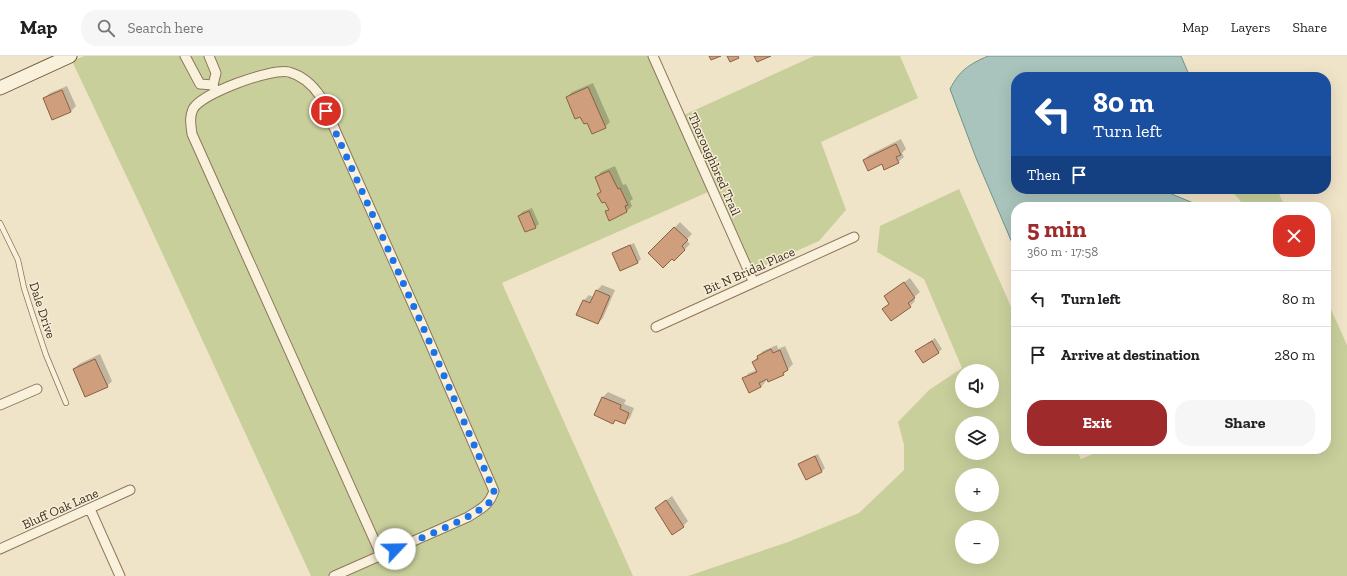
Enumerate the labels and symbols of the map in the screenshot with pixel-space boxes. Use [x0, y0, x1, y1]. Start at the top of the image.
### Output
pin [309, 94, 343, 128]
street label: Thoroughbred Trail [685, 110, 744, 218]
street label: Bit N Bridal Place [701, 244, 797, 297]
street label: Dale Drive [26, 280, 59, 340]
street label: Bluff Oak Lane [20, 485, 101, 532]
position arrow [374, 528, 416, 570]

